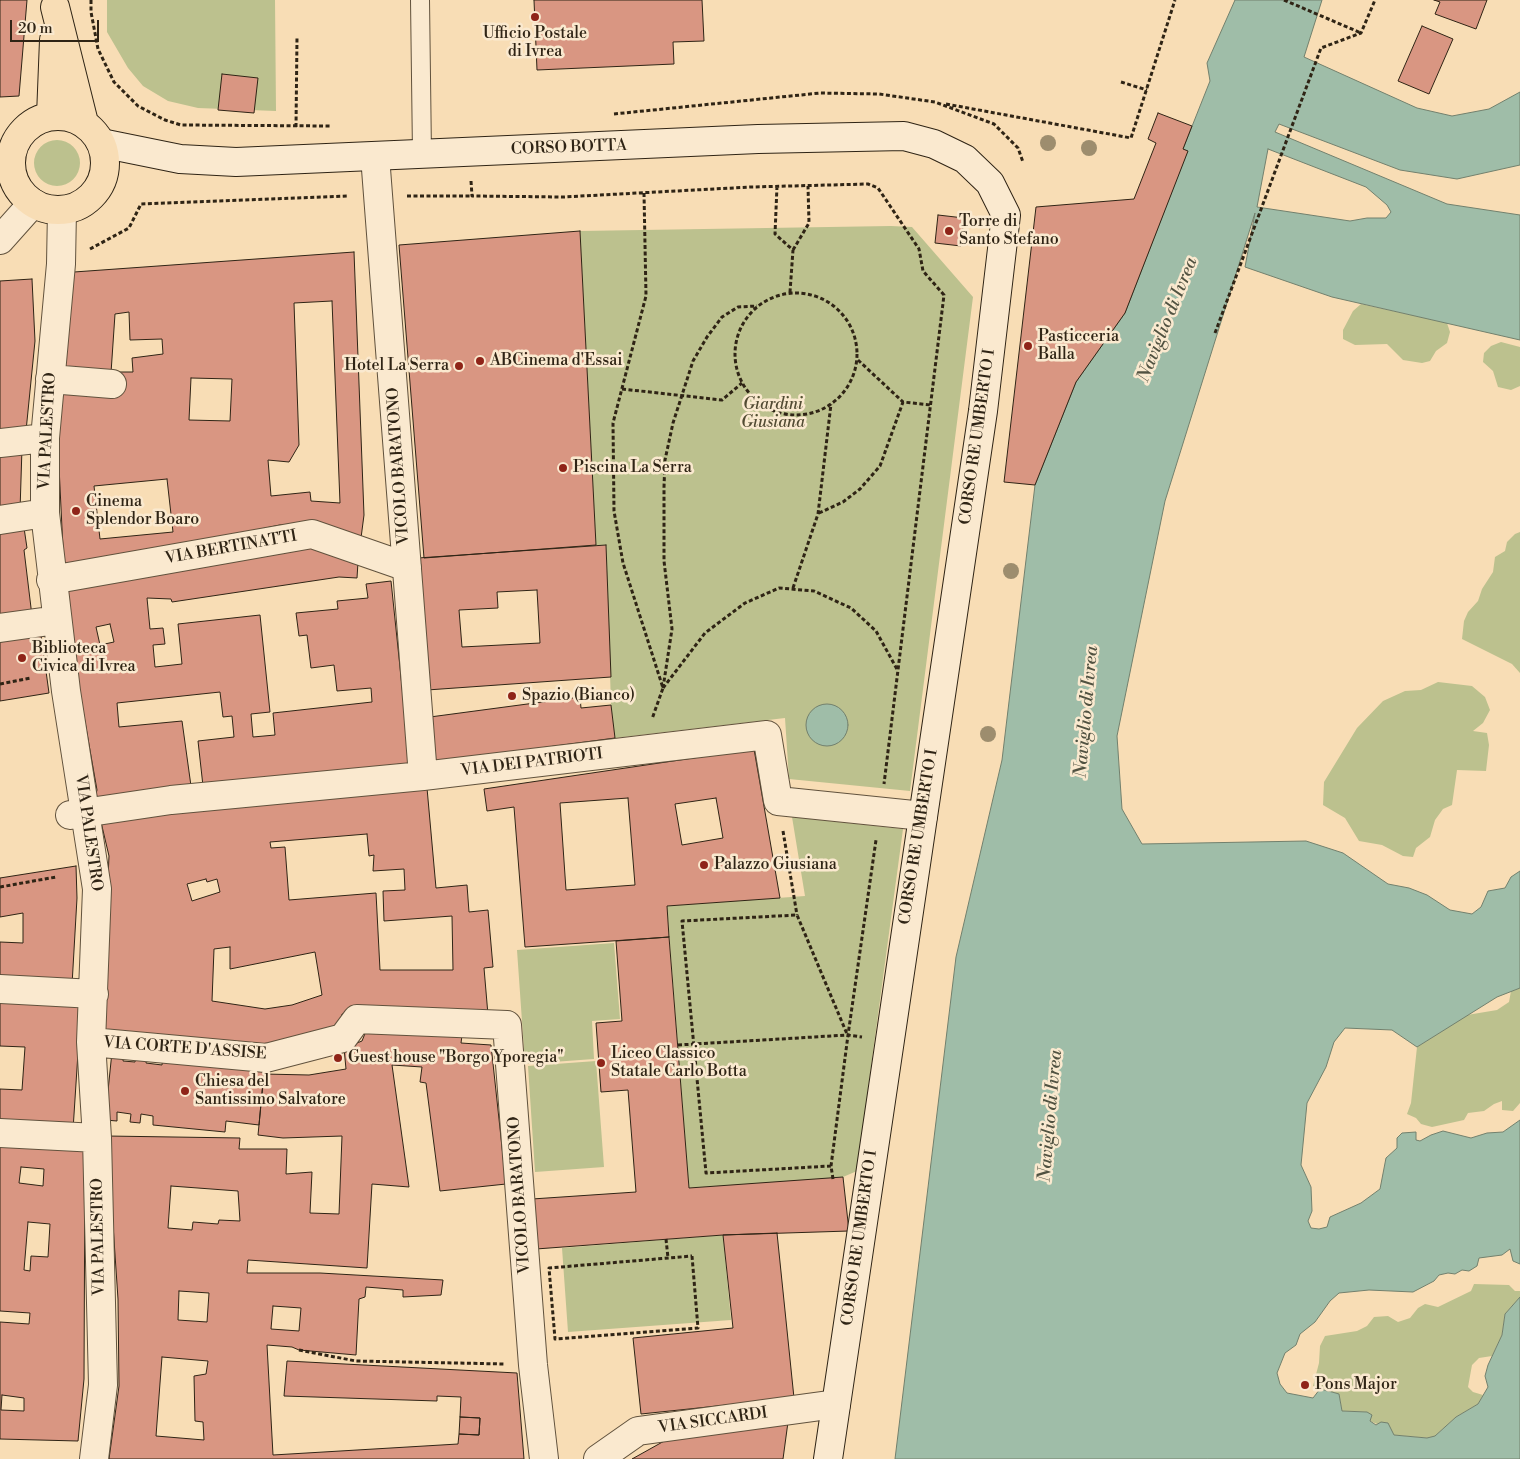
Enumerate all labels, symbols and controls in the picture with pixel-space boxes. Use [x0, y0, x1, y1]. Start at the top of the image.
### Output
scale bar [12, 10, 101, 42]
marker: Ufficio Postale di Ivrea [529, 11, 541, 23]
text: 20 m [18, 19, 53, 38]
place label: Ufficio Postale di Ivrea [483, 24, 587, 62]
street label: CORSO BOTTA [511, 136, 627, 160]
place label: Torre di Santo Stefano [959, 212, 1059, 250]
marker: Torre di Santo Stefano [943, 225, 955, 237]
water label: Naviglio di Ivrea [1133, 255, 1203, 385]
place label: Pasticceria Balla [1038, 327, 1119, 365]
marker: Pasticceria Balla [1022, 340, 1034, 352]
street label: CORSO RE UMBERTO I [956, 348, 1000, 526]
place label: ABCinema d'Essai [490, 351, 623, 371]
marker: ABCinema d'Essai [474, 355, 486, 367]
place label: Hotel La Serra [344, 356, 449, 376]
marker: Hotel La Serra [453, 360, 465, 372]
street label: VIA PALESTRO [35, 372, 61, 490]
street label: VICOLO BARATONO [384, 387, 414, 545]
park label: Giardini Giusiana [741, 395, 805, 433]
place label: Piscina La Serra [573, 458, 692, 478]
marker: Piscina La Serra [557, 462, 569, 474]
place label: Cinema Splendor Boaro [86, 492, 199, 530]
marker: Cinema Splendor Boaro [70, 505, 82, 517]
street label: VIA BERTINATTI [164, 527, 298, 569]
place label: Biblioteca Civica di Ivrea [32, 639, 136, 677]
water label: Naviglio di Ivrea [1070, 645, 1104, 779]
marker: Biblioteca Civica di Ivrea [16, 652, 28, 664]
place label: Spazio (Bianco) [522, 686, 635, 706]
marker: Spazio (Bianco) [506, 690, 518, 702]
street label: VIA DEI PATRIOTI [460, 745, 604, 781]
street label: CORSO RE UMBERTO I [896, 748, 942, 926]
street label: VIA PALESTRO [70, 773, 106, 893]
place label: Palazzo Giusiana [714, 855, 837, 875]
marker: Palazzo Giusiana [698, 859, 710, 871]
street label: VIA CORTE D'ASSISE [103, 1034, 267, 1064]
place label: Liceo Classico Statale Carlo Botta [611, 1044, 747, 1082]
place label: Guest house "Borgo Yporegia" [348, 1048, 564, 1068]
water label: Naviglio di Ivrea [1034, 1049, 1068, 1183]
marker: Guest house "Borgo Yporegia" [332, 1052, 344, 1064]
marker: Liceo Classico Statale Carlo Botta [595, 1057, 607, 1069]
place label: Chiesa del Santissimo Salvatore [195, 1072, 346, 1110]
marker: Chiesa del Santissimo Salvatore [179, 1085, 191, 1097]
street label: VICOLO BARATONO [505, 1116, 535, 1274]
street label: CORSO RE UMBERTO I [838, 1149, 882, 1327]
street label: VIA PALESTRO [88, 1178, 110, 1296]
place label: Pons Major [1315, 1375, 1397, 1395]
marker: Pons Major [1299, 1379, 1311, 1391]
street label: VIA SICCARDI [657, 1404, 769, 1438]

